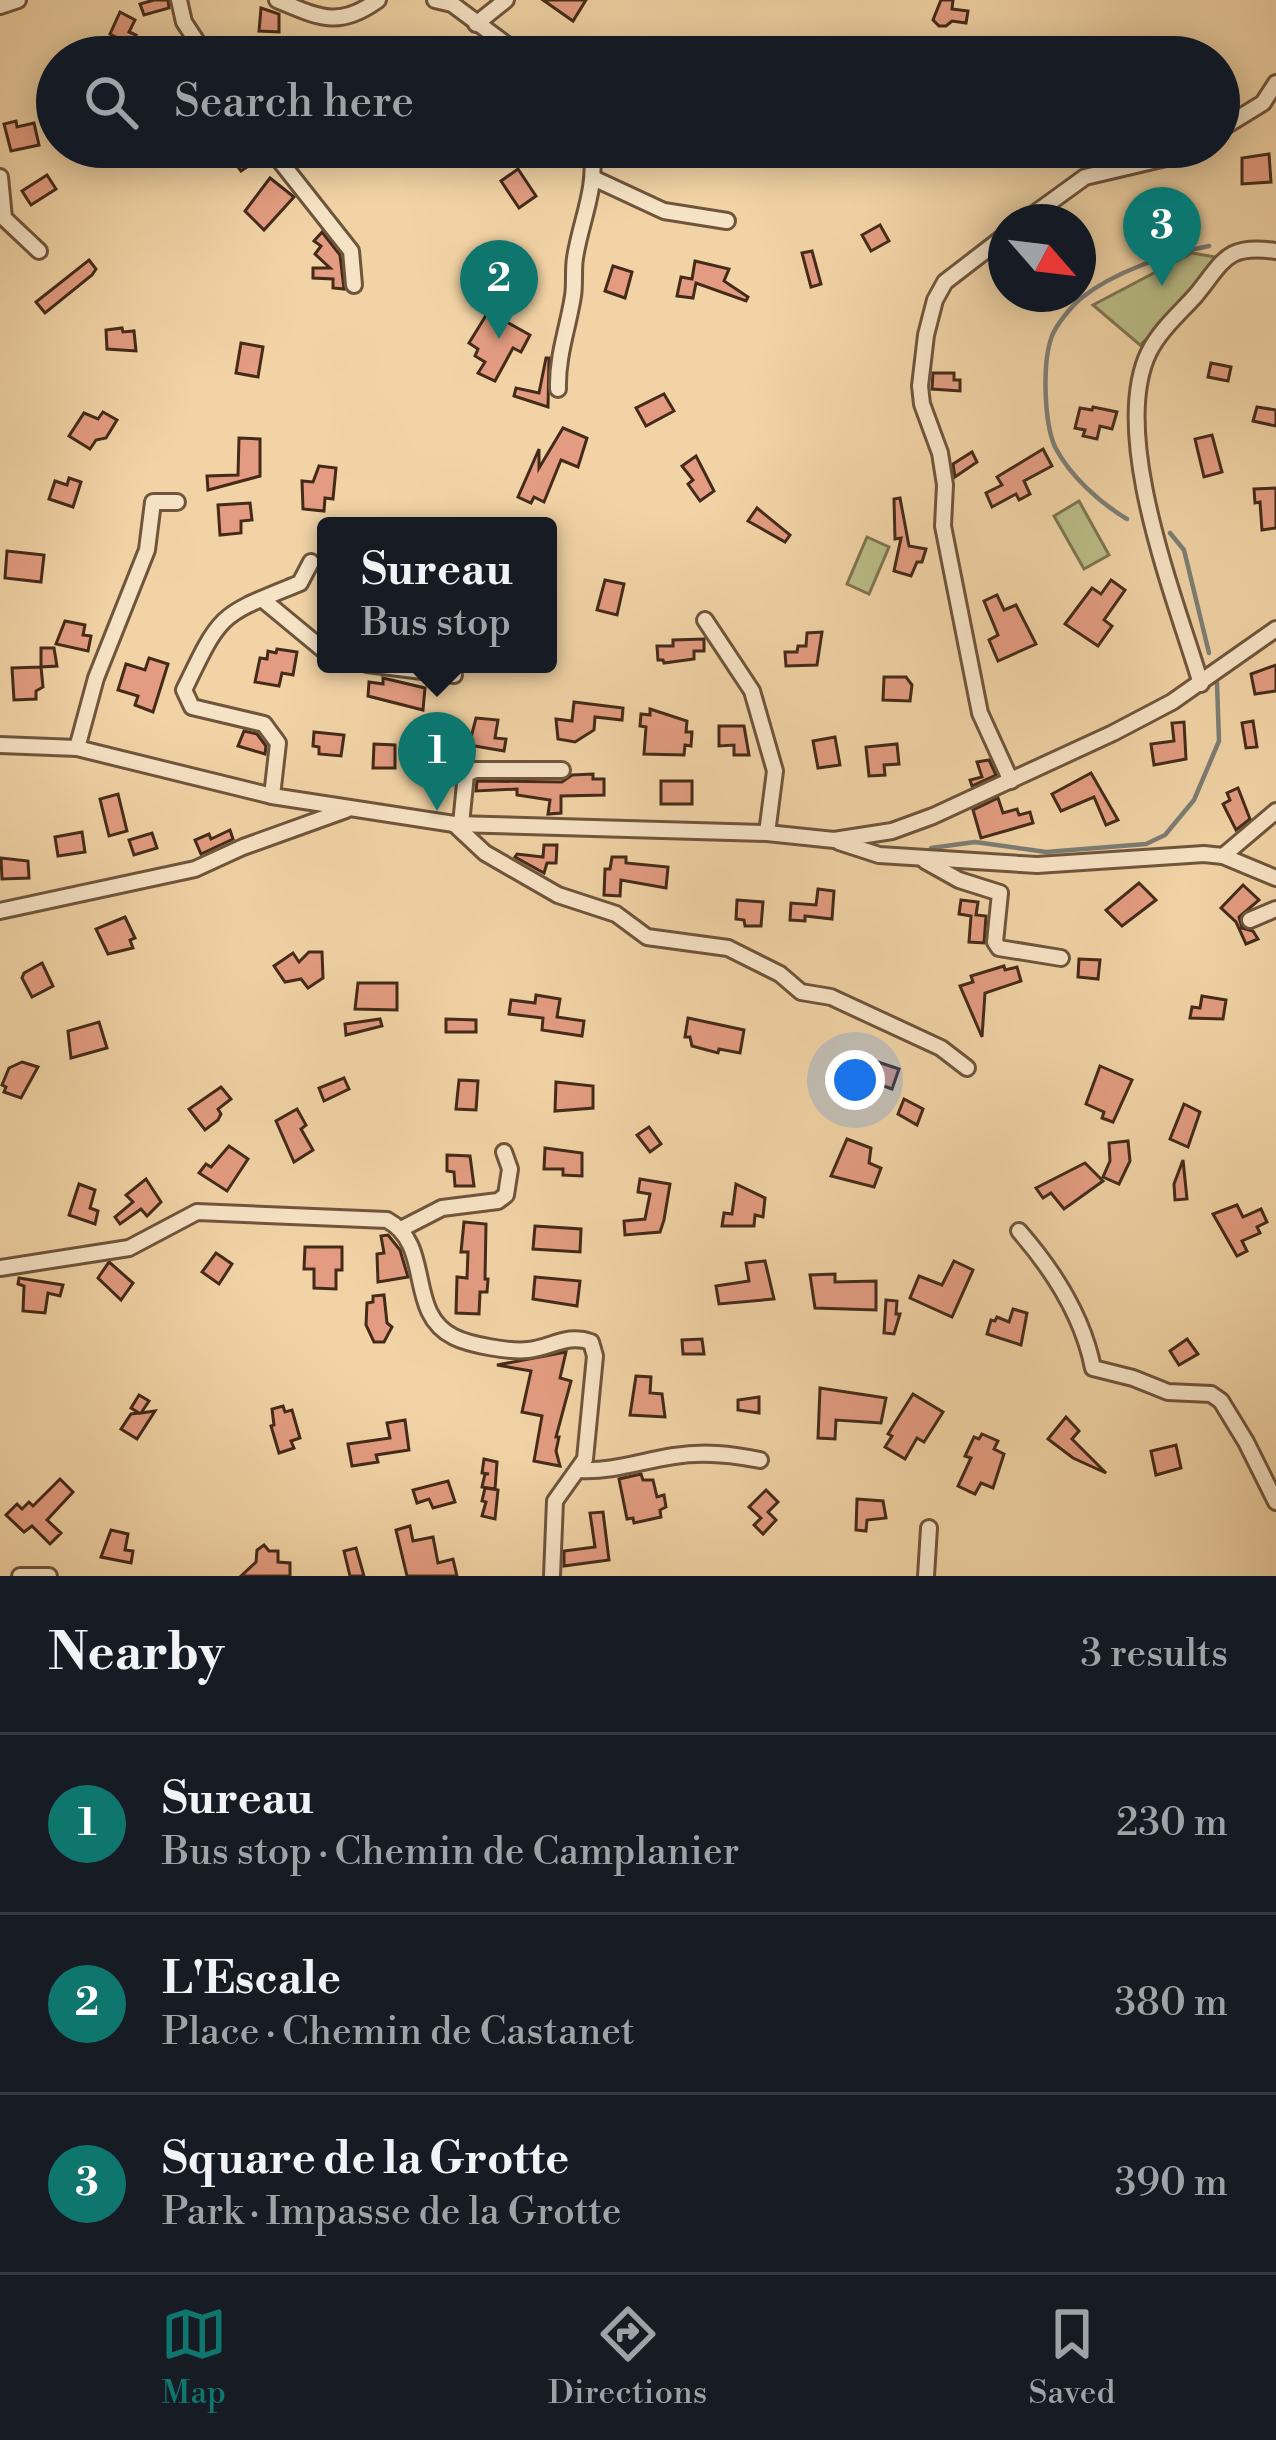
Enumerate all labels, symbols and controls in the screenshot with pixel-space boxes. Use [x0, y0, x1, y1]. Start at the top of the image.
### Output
search box [36, 36, 1240, 168]
icon: search [78, 69, 144, 135]
text: Search here [174, 74, 414, 131]
pin: 3 [1123, 187, 1201, 286]
north arrow [988, 204, 1096, 312]
pin: 2 [460, 240, 538, 339]
popup [317, 517, 557, 673]
text: Sureau [361, 542, 513, 599]
text: Bus stop [361, 599, 511, 648]
pin: 1 [398, 712, 476, 811]
your location [825, 1050, 885, 1110]
text: Nearby [48, 1622, 224, 1686]
text: 3 results [1080, 1630, 1228, 1679]
text: Sureau [162, 1771, 314, 1828]
text: 1 [78, 1799, 96, 1848]
text: 230 m [1116, 1799, 1228, 1848]
text: Bus stop · Chemin de Camplanier [162, 1828, 739, 1877]
text: L'Escale [162, 1951, 341, 2008]
text: 2 [75, 1979, 99, 2028]
text: 380 m [1115, 1979, 1228, 2028]
text: Place · Chemin de Castanet [162, 2008, 635, 2057]
text: Square de la Grotte [162, 2131, 569, 2188]
text: 3 [75, 2159, 99, 2208]
text: 390 m [1115, 2159, 1228, 2208]
text: Park · Impasse de la Grotte [162, 2188, 622, 2237]
tab: Map [161, 2301, 227, 2414]
tab: Directions [548, 2301, 707, 2414]
tab: Saved [1029, 2301, 1115, 2414]

